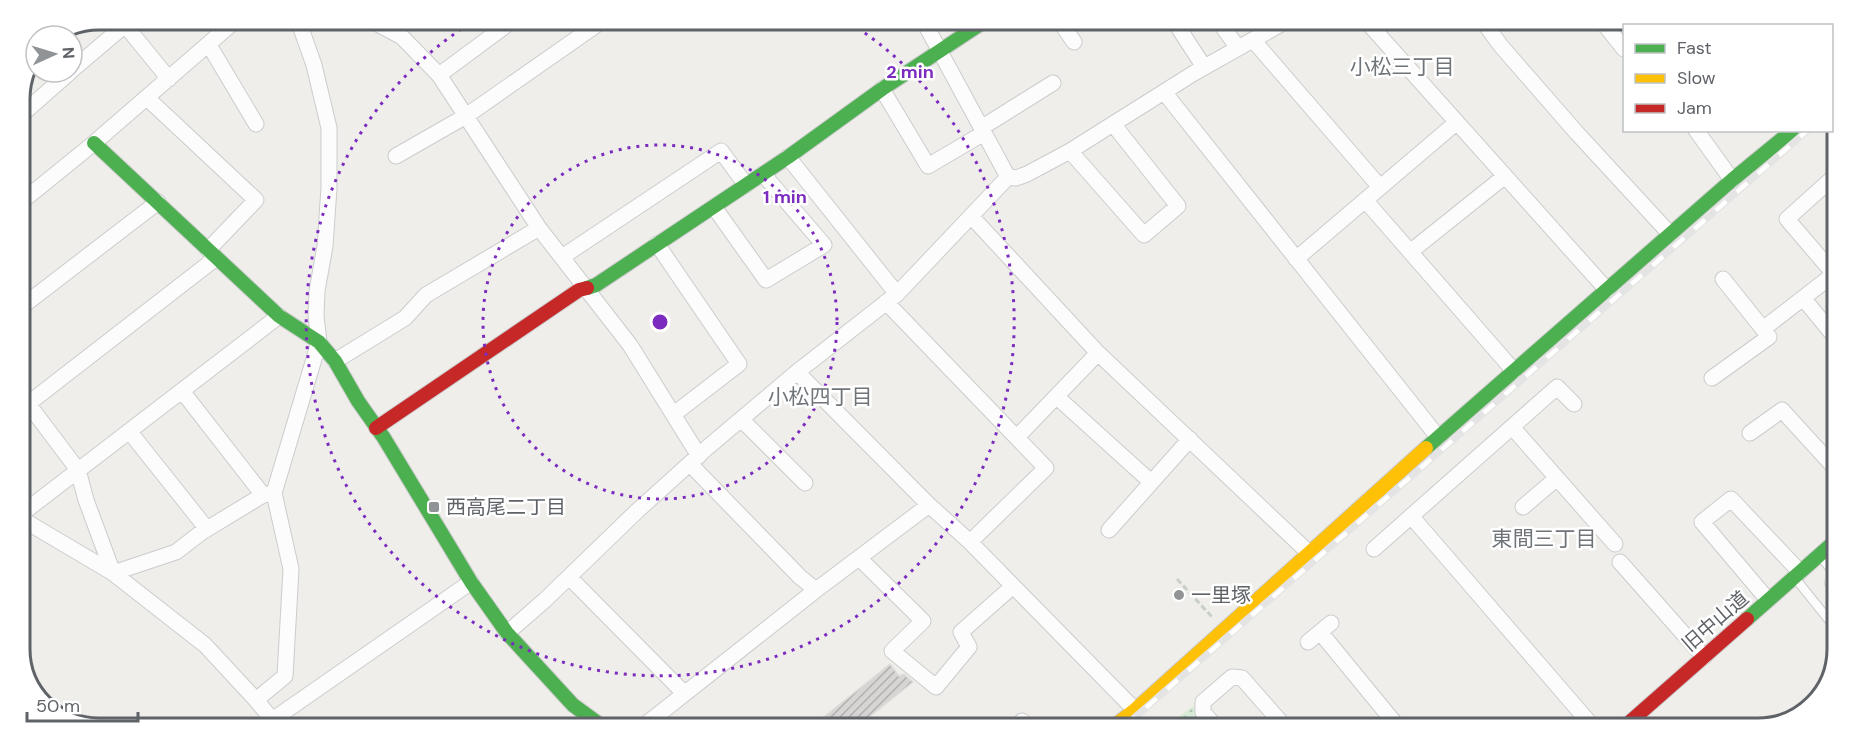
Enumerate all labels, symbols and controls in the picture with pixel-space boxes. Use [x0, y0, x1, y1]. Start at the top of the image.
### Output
north arrow [24, 24, 84, 84]
legend [1623, 24, 1833, 132]
text: Fast [1677, 36, 1712, 60]
text: N [58, 46, 79, 60]
district label: 小松三丁目 [1350, 53, 1455, 81]
text: 2 min [886, 60, 934, 84]
text: Slow [1677, 66, 1716, 90]
text: Jam [1677, 96, 1712, 120]
text: 1 min [763, 185, 807, 209]
centre of rings [650, 312, 670, 332]
district label: 小松四丁目 [768, 383, 873, 411]
place label: 西高尾二丁目 [446, 494, 566, 520]
marker: 西高尾二丁目 [427, 500, 441, 514]
district label: 東間三丁目 [1492, 525, 1597, 553]
place label: 一里塚 [1191, 582, 1251, 608]
street label: 旧中山道 [1676, 585, 1754, 657]
marker: 一里塚 [1172, 588, 1186, 602]
scale bar [27, 685, 138, 723]
text: 50 m [36, 694, 80, 718]

